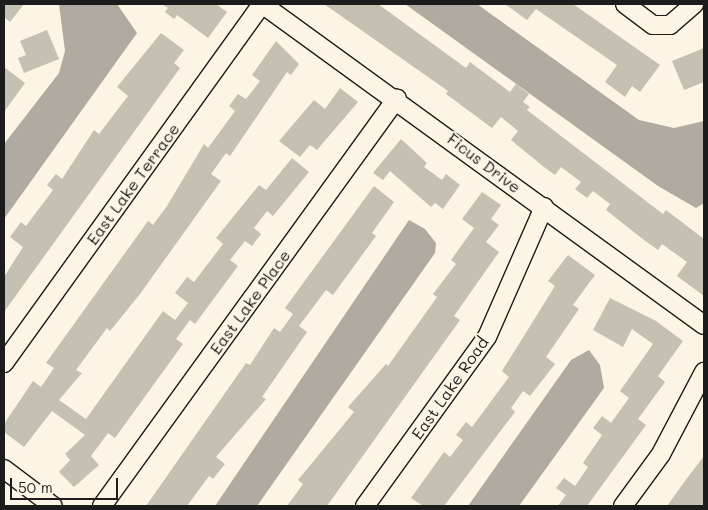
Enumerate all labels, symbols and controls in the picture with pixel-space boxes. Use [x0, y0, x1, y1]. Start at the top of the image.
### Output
street label: East Lake Terrace [83, 120, 183, 248]
street label: Ficus Drive [443, 129, 525, 197]
street label: East Lake Place [206, 246, 294, 358]
street label: East Lake Road [407, 333, 493, 443]
scale bar [12, 468, 120, 500]
text: 50 m [18, 477, 53, 497]

